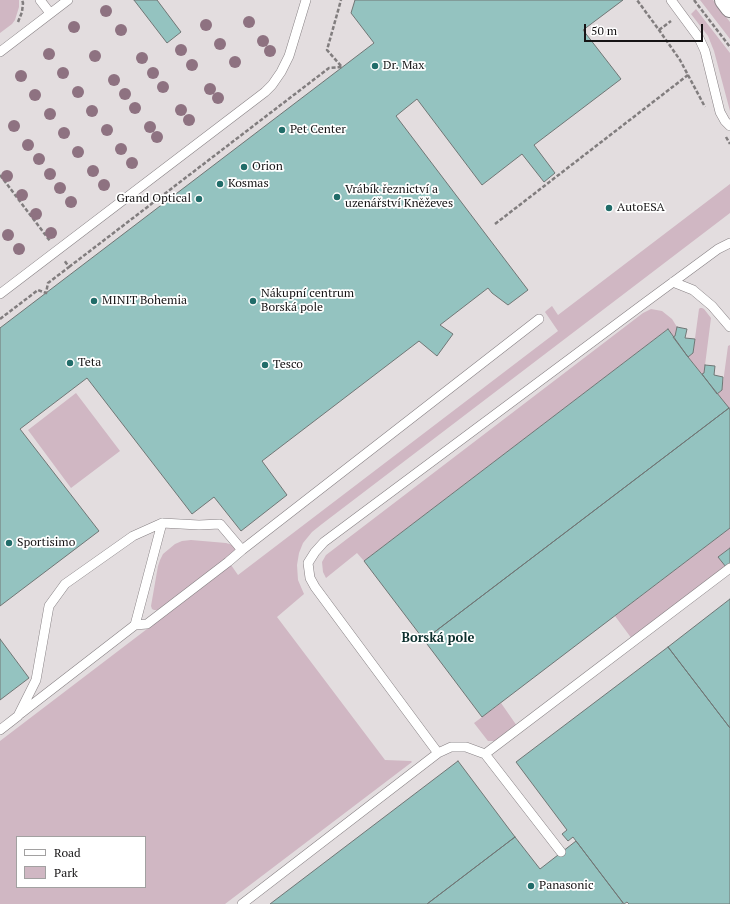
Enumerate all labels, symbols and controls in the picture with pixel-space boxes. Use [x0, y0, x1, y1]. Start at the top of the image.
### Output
scale bar [586, 16, 705, 42]
text: 50 m [591, 23, 617, 38]
place label: Dr. Max [383, 59, 425, 73]
marker: Dr. Max [370, 61, 380, 71]
place label: Pet Center [290, 123, 346, 137]
marker: Pet Center [277, 125, 287, 135]
place label: Orion [252, 160, 283, 174]
marker: Orion [239, 162, 249, 172]
place label: Kosmas [228, 177, 269, 191]
marker: Kosmas [215, 179, 225, 189]
place label: Vrábík řeznictví a uzenářství Kněževes [345, 183, 453, 211]
place label: Grand Optical [117, 192, 191, 206]
marker: Vrábík řeznictví a uzenářství Kněževes [332, 192, 342, 202]
marker: Grand Optical [194, 194, 204, 204]
place label: AutoESA [617, 201, 665, 215]
marker: AutoESA [604, 203, 614, 213]
place label: Nákupní centrum Borská pole [261, 287, 354, 315]
place label: MINIT Bohemia [102, 294, 187, 308]
marker: MINIT Bohemia [89, 296, 99, 306]
marker: Nákupní centrum Borská pole [248, 296, 258, 306]
place label: Teta [78, 356, 101, 370]
marker: Teta [65, 358, 75, 368]
place label: Tesco [273, 358, 303, 372]
marker: Tesco [260, 360, 270, 370]
place label: Sportisimo [17, 536, 75, 550]
marker: Sportisimo [4, 538, 14, 548]
district label: Borská pole [402, 630, 474, 646]
legend [16, 836, 146, 888]
text: Road [54, 845, 81, 860]
text: Park [54, 865, 78, 880]
place label: Panasonic [539, 879, 594, 893]
marker: Panasonic [526, 881, 536, 891]

